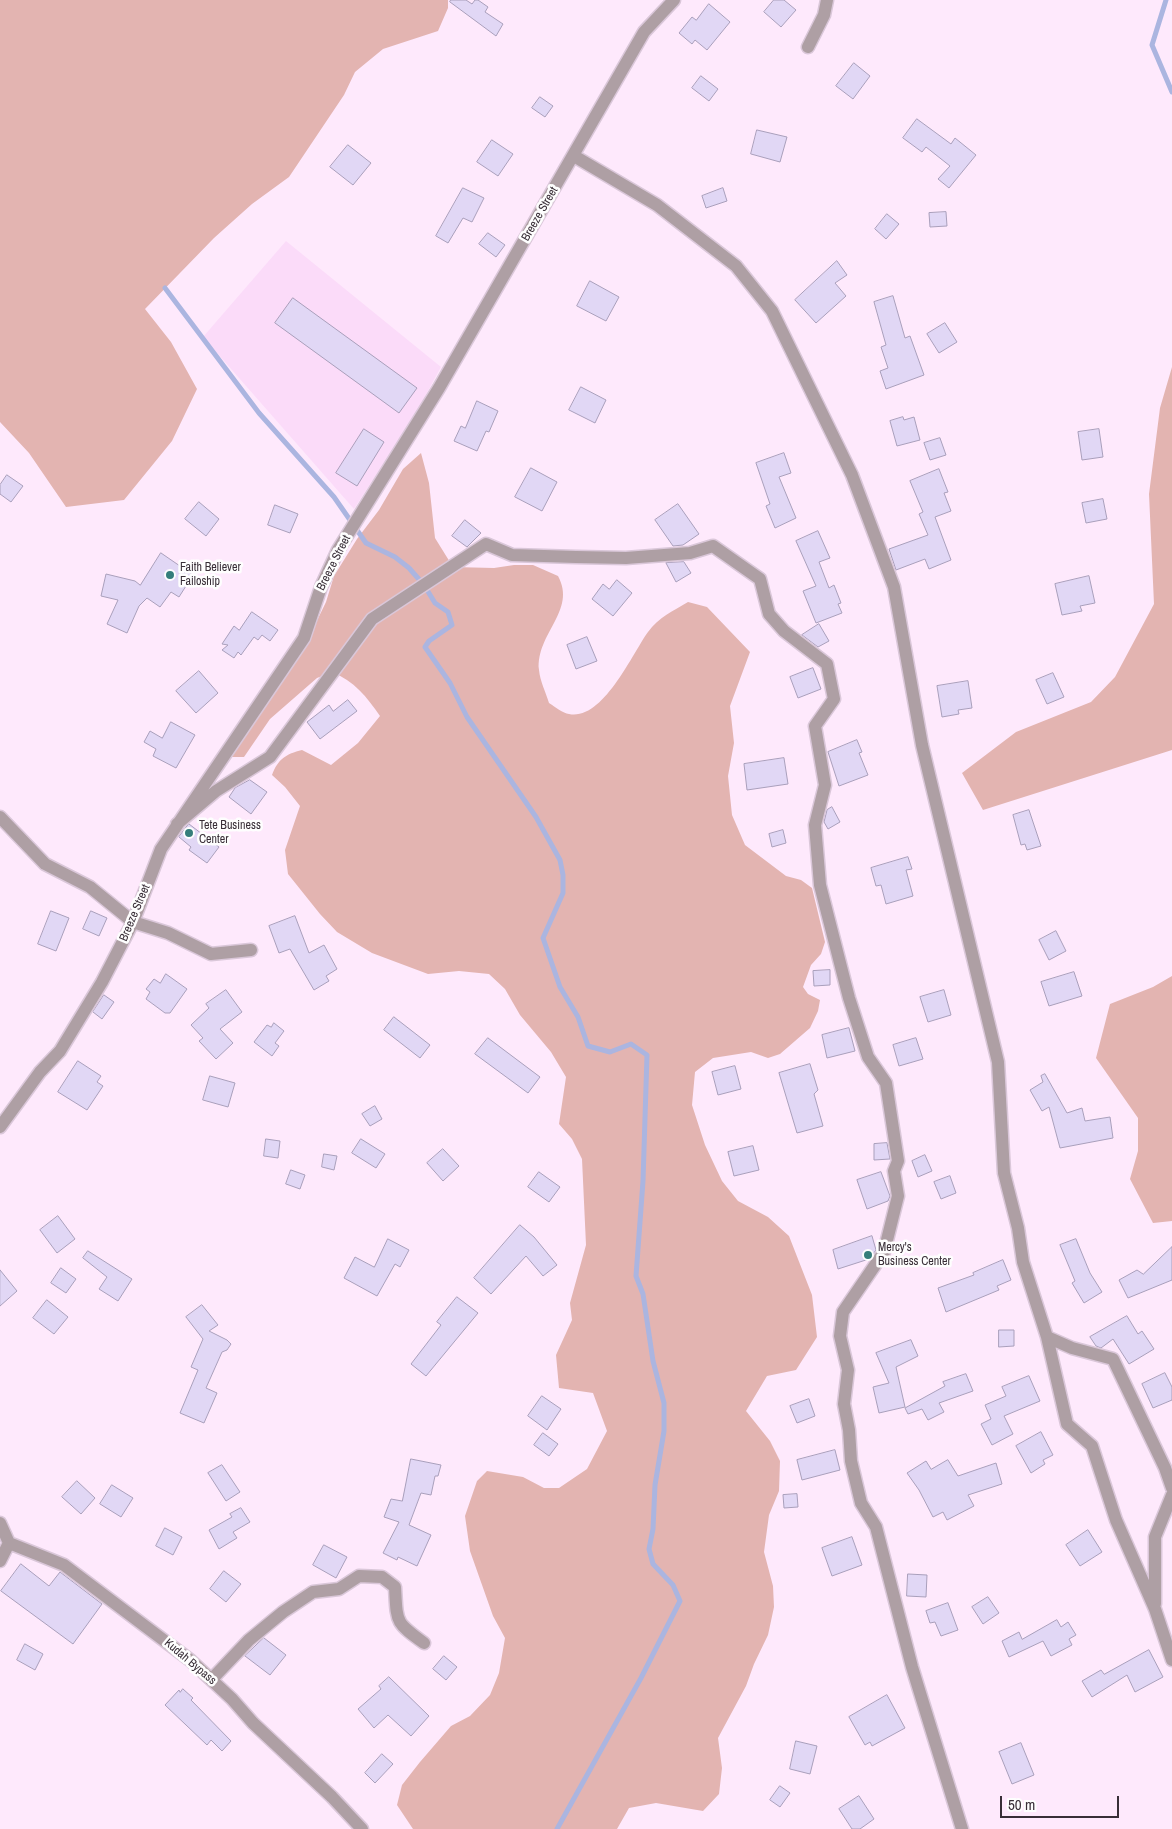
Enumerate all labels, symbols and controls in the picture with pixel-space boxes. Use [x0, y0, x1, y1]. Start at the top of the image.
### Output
street label: Breeze Street [519, 184, 561, 244]
street label: Breeze Street [314, 533, 354, 593]
place label: Faith Believer Failoship [180, 561, 241, 589]
marker: Faith Believer Failoship [164, 569, 176, 581]
place label: Tete Business Center [199, 819, 261, 847]
marker: Tete Business Center [183, 827, 195, 839]
street label: Breeze Street [117, 882, 153, 944]
place label: Mercy's Business Center [878, 1241, 951, 1269]
marker: Mercy's Business Center [862, 1249, 874, 1261]
street label: Kudah Bypass [161, 1636, 219, 1688]
scale bar [1002, 1786, 1121, 1818]
text: 50 m [1008, 1794, 1035, 1815]

